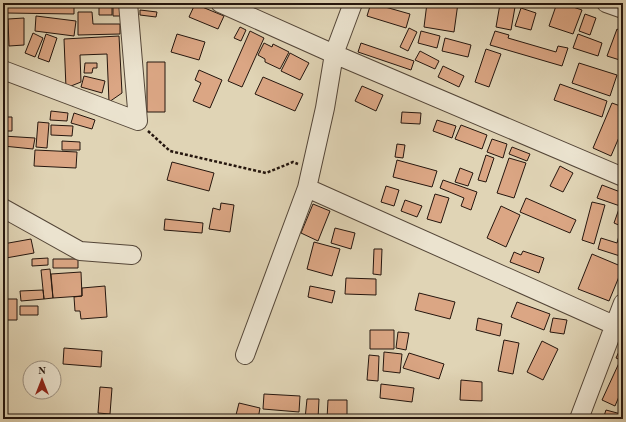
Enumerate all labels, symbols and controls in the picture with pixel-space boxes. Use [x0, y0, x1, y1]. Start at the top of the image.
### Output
north arrow [22, 360, 62, 400]
text: N [38, 366, 47, 377]

